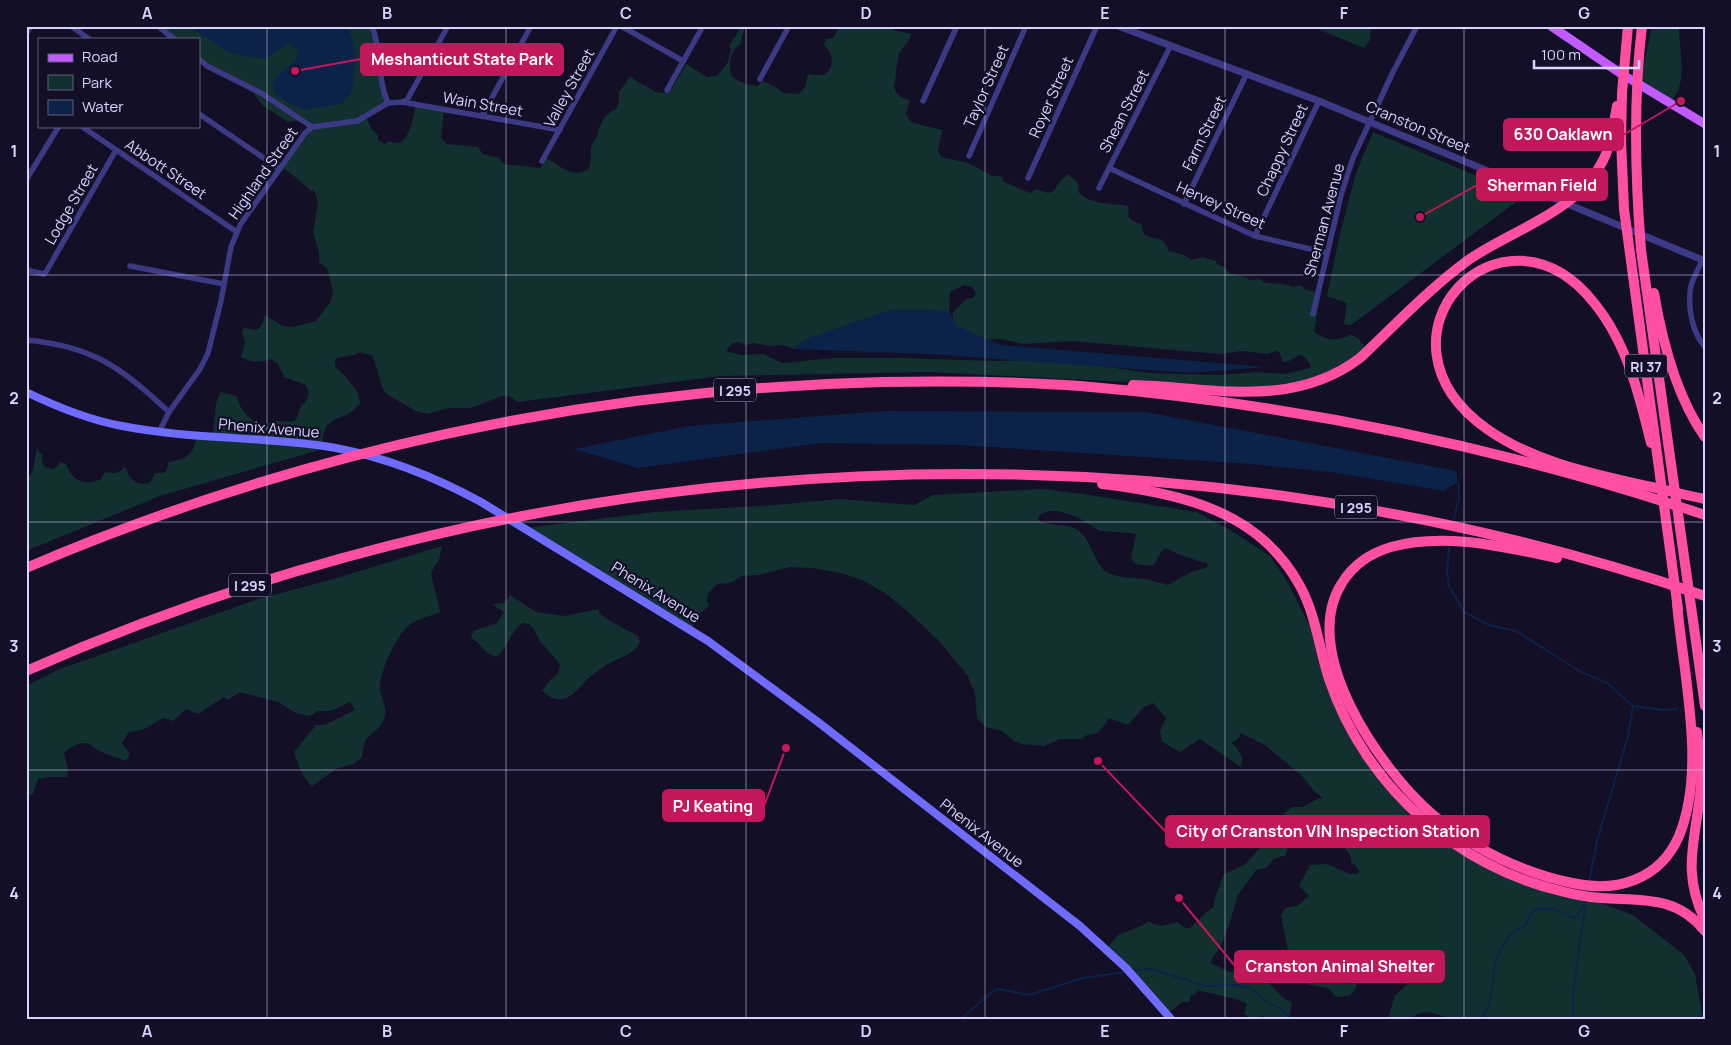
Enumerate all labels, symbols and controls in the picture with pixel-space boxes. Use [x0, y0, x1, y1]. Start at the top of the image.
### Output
text: A [142, 2, 153, 24]
text: B [382, 2, 392, 24]
text: C [620, 2, 632, 24]
text: D [860, 2, 872, 24]
text: E [1100, 2, 1110, 24]
text: F [1340, 2, 1349, 24]
text: G [1578, 2, 1590, 24]
legend [38, 38, 200, 128]
scale bar [1534, 38, 1638, 70]
street label: Taylor Street [958, 41, 1014, 131]
callout: Meshanticut State Park [361, 44, 563, 75]
text: 100 m [1541, 44, 1581, 65]
street label: Valley Street [539, 45, 599, 131]
text: Road [82, 46, 118, 67]
text: Meshanticut State Park [371, 48, 553, 70]
street label: Royer Street [1024, 53, 1078, 141]
street label: Shean Street [1094, 66, 1154, 156]
text: Park [82, 72, 112, 93]
street label: Wain Street [441, 87, 525, 121]
street label: Farm Street [1177, 92, 1231, 174]
text: Water [82, 96, 124, 117]
street label: Cranston Street [1363, 96, 1473, 158]
street label: Chappy Street [1251, 100, 1313, 200]
callout: 630 Oaklawn [1504, 119, 1623, 150]
street label: Highland Street [223, 123, 303, 223]
text: 630 Oaklawn [1513, 123, 1613, 145]
street label: Abbott Street [121, 134, 211, 204]
text: 1 [10, 140, 18, 162]
text: 1 [1713, 140, 1721, 162]
street label: Lodge Street [39, 160, 103, 248]
street label: Sherman Avenue [1299, 161, 1349, 279]
callout: Sherman Field [1477, 169, 1607, 200]
text: Sherman Field [1487, 174, 1597, 196]
street label: Hervey Street [1173, 176, 1269, 234]
road number: RI 37 [1625, 354, 1667, 378]
road number: I 295 [714, 378, 756, 402]
text: 2 [9, 387, 19, 409]
text: 2 [1712, 387, 1722, 409]
street label: Phenix Avenue [218, 413, 321, 443]
road number: I 295 [1335, 496, 1377, 518]
street label: Phenix Avenue [608, 556, 705, 628]
road number: I 295 [229, 574, 271, 596]
text: 3 [9, 635, 19, 657]
text: 3 [1712, 635, 1722, 657]
callout: PJ Keating [663, 790, 764, 821]
street label: Phenix Avenue [936, 794, 1029, 873]
text: PJ Keating [673, 795, 753, 817]
callout: City of Cranston VIN Inspection Station [1166, 816, 1489, 847]
text: City of Cranston VIN Inspection Station [1176, 820, 1480, 842]
text: 4 [9, 882, 19, 904]
text: 4 [1712, 882, 1722, 904]
callout: Cranston Animal Shelter [1235, 951, 1444, 982]
text: Cranston Animal Shelter [1245, 955, 1435, 977]
text: A [142, 1020, 153, 1042]
text: B [382, 1020, 392, 1042]
text: C [620, 1020, 632, 1042]
text: D [860, 1020, 872, 1042]
text: E [1100, 1020, 1110, 1042]
text: F [1340, 1020, 1349, 1042]
text: G [1578, 1020, 1590, 1042]

